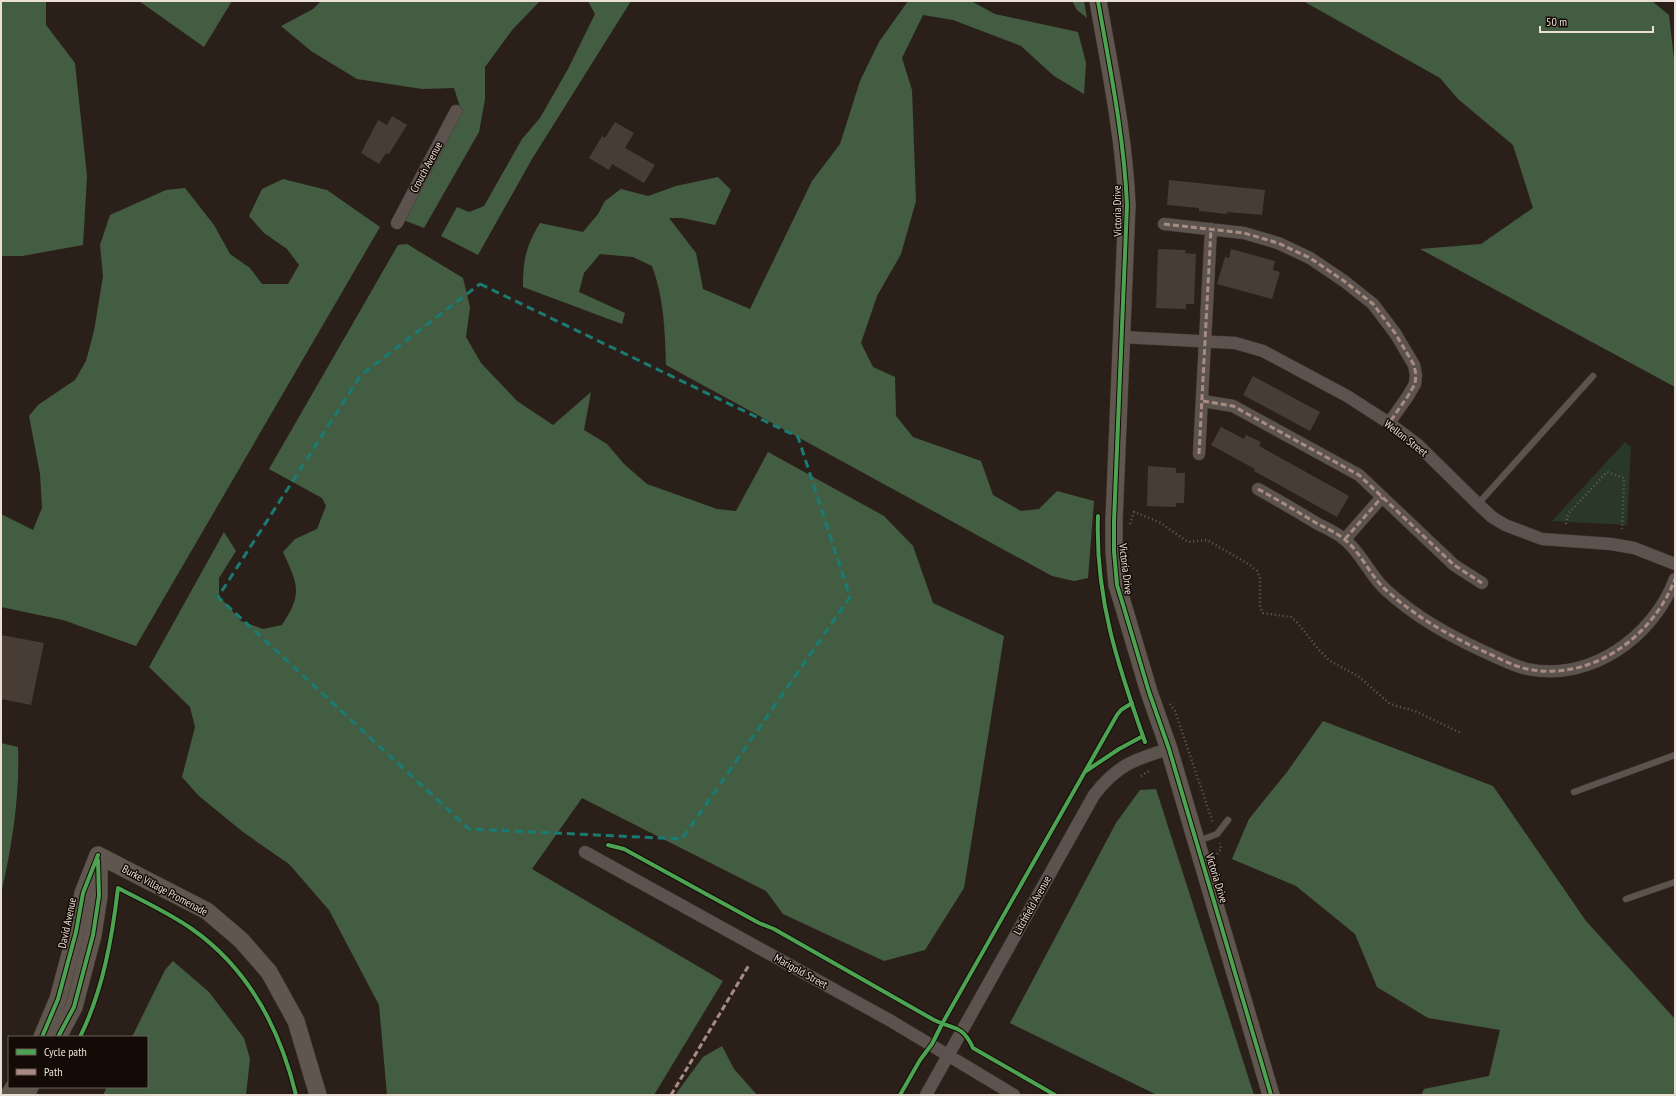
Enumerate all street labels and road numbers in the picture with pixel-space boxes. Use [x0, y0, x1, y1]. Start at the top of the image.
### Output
street label: Crouch Avenue [407, 139, 446, 195]
street label: Victoria Drive [1110, 185, 1124, 238]
street label: Wellon Street [1381, 417, 1431, 459]
street label: Victoria Drive [1116, 542, 1136, 596]
street label: Victoria Drive [1203, 851, 1231, 905]
street label: Burke Village Promenade [120, 862, 211, 919]
street label: Litchfield Avenue [1010, 873, 1054, 937]
street label: David Avenue [55, 896, 79, 950]
street label: Marigold Street [772, 951, 830, 991]

